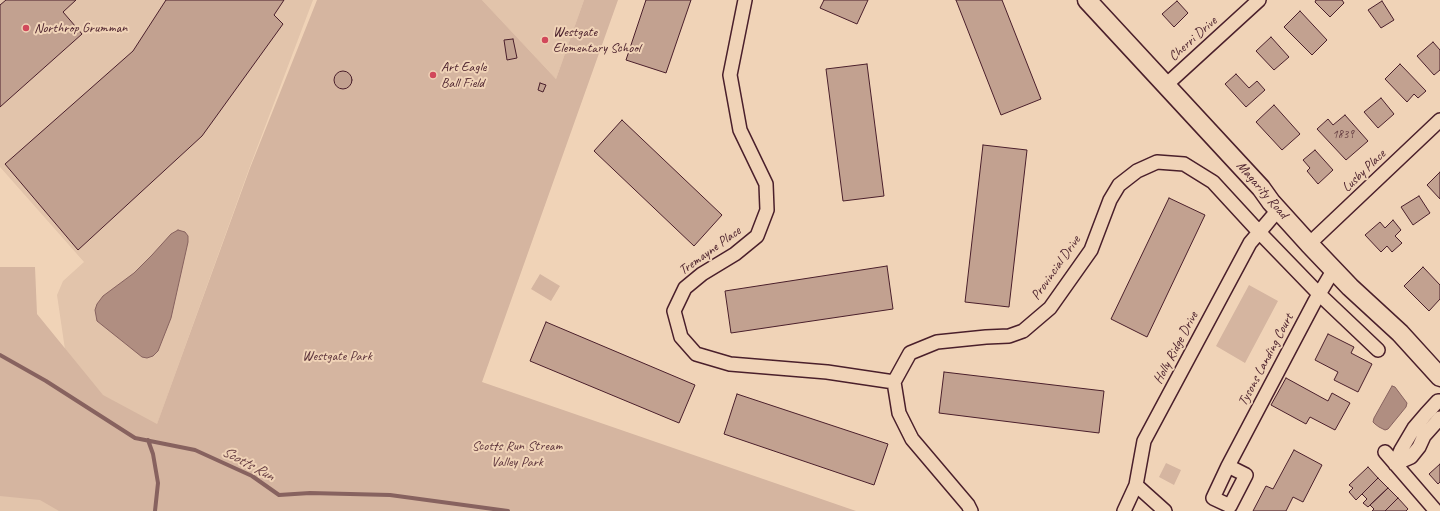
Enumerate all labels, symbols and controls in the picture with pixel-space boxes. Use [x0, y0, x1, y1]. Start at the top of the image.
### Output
street label: Cherri Drive [1165, 13, 1221, 65]
place label: Northrop Grumman [34, 20, 127, 36]
marker: Northrop Grumman [21, 23, 31, 33]
place label: Westgate Elementary School [553, 24, 640, 56]
marker: Westgate Elementary School [540, 35, 550, 45]
place label: Art Eagle Ball Field [441, 59, 486, 92]
marker: Art Eagle Ball Field [428, 70, 438, 80]
house number: 1839 [1332, 128, 1354, 142]
street label: Lusby Place [1339, 146, 1389, 196]
street label: Magarity Road [1232, 158, 1292, 222]
street label: Tremayne Place [676, 223, 744, 279]
street label: Provincial Drive [1028, 233, 1084, 303]
street label: Holly Ridge Drive [1150, 309, 1202, 387]
street label: Tysons Landing Court [1235, 311, 1297, 409]
park label: Westgate Park [302, 348, 372, 364]
park label: Scotts Run Stream Valley Park [472, 438, 562, 470]
water label: Scotts Run [219, 443, 277, 485]

